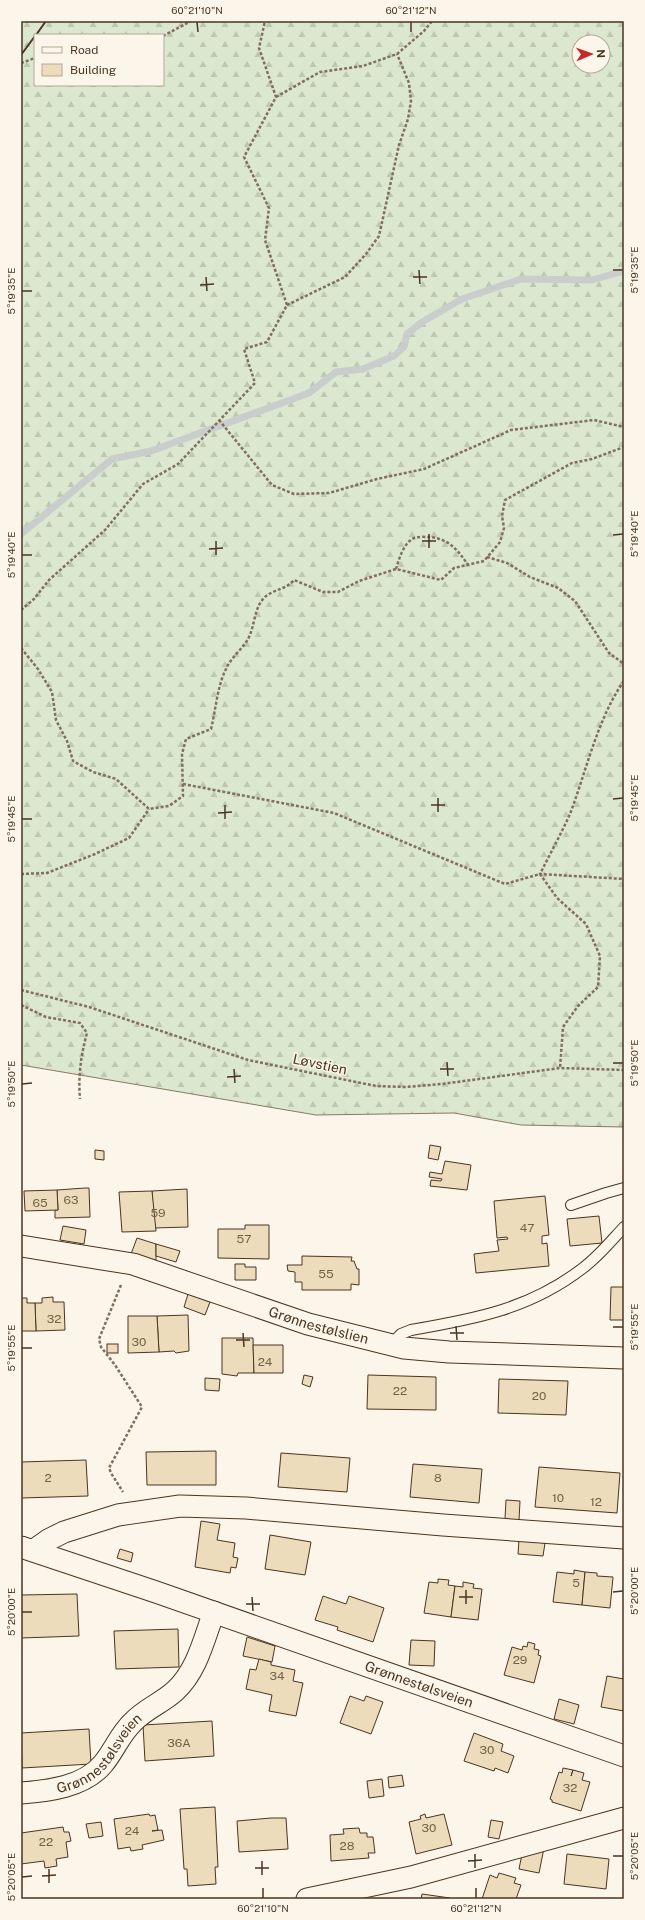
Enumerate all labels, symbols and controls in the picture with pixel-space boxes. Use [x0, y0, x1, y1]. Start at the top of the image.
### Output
text: 60°21'10"N [171, 4, 223, 16]
text: 60°21'12"N [385, 4, 437, 16]
legend [34, 34, 164, 86]
north arrow [571, 34, 611, 74]
text: Road [70, 43, 98, 57]
text: N [595, 49, 607, 58]
text: Building [70, 63, 116, 77]
text: 5°19'35"E [628, 247, 640, 294]
text: 5°19'35"E [5, 268, 17, 315]
text: 5°19'40"E [628, 511, 640, 557]
text: 5°19'40"E [5, 532, 17, 578]
text: 5°19'45"E [628, 775, 640, 821]
text: 5°19'45"E [5, 796, 17, 842]
text: 5°19'50"E [628, 1040, 640, 1086]
street label: Løvstien [291, 1050, 349, 1078]
text: 5°19'50"E [5, 1061, 17, 1107]
house number: 63 [64, 1193, 78, 1207]
house number: 65 [32, 1196, 48, 1210]
house number: 59 [150, 1206, 166, 1220]
house number: 47 [520, 1221, 534, 1235]
house number: 57 [237, 1232, 251, 1246]
house number: 55 [318, 1267, 334, 1281]
street label: Grønnestølslien [267, 1303, 370, 1347]
text: 5°19'55"E [628, 1303, 640, 1351]
house number: 32 [47, 1312, 61, 1326]
text: 5°19'55"E [5, 1324, 17, 1372]
house number: 30 [132, 1335, 146, 1349]
house number: 24 [258, 1355, 273, 1369]
house number: 22 [393, 1384, 407, 1398]
house number: 20 [532, 1389, 546, 1403]
house number: 2 [44, 1471, 52, 1485]
house number: 8 [434, 1471, 442, 1485]
house number: 10 [552, 1491, 564, 1505]
house number: 12 [590, 1495, 602, 1509]
text: 5°20'00"E [628, 1567, 640, 1615]
house number: 5 [572, 1576, 580, 1590]
text: 5°20'00"E [5, 1588, 17, 1636]
house number: 29 [513, 1653, 527, 1667]
street label: Grønnestølsveien [363, 1658, 475, 1711]
house number: 34 [269, 1669, 285, 1683]
street label: Grønnestølsveien [55, 1710, 145, 1796]
house number: 36A [167, 1736, 191, 1750]
house number: 30 [480, 1743, 494, 1757]
house number: 32 [563, 1781, 577, 1795]
house number: 30 [422, 1821, 436, 1835]
house number: 24 [125, 1824, 140, 1838]
text: 5°20'05"E [628, 1832, 640, 1880]
house number: 22 [39, 1835, 53, 1849]
house number: 28 [340, 1839, 355, 1853]
text: 5°20'05"E [5, 1853, 17, 1901]
text: 60°21'10"N [237, 1902, 289, 1914]
text: 60°21'12"N [450, 1902, 502, 1914]

